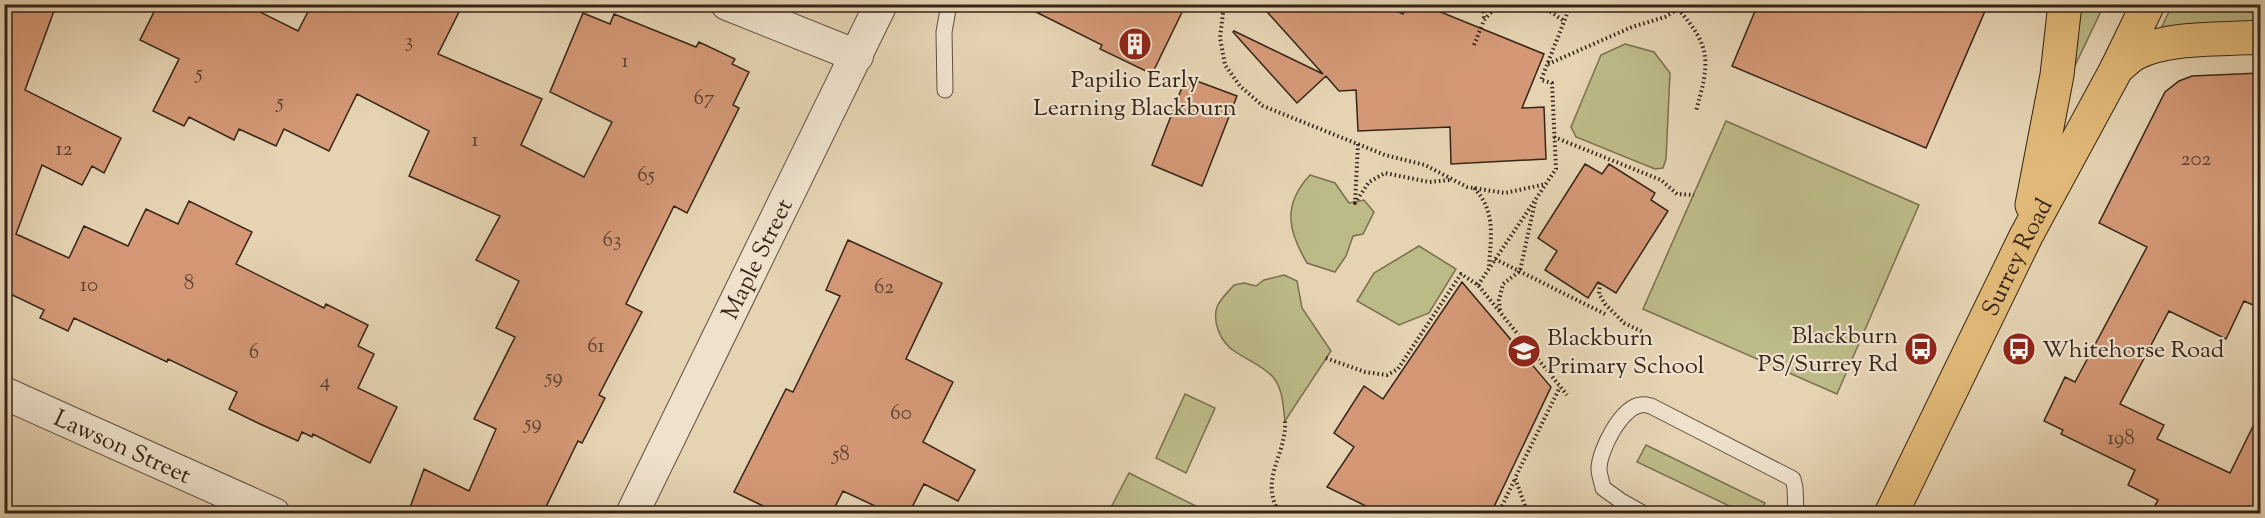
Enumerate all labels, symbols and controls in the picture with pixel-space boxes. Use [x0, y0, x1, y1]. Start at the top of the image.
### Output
building icon: Papilio Early Learning Blackburn [1117, 26, 1153, 62]
house number: 3 [405, 27, 413, 57]
house number: 1 [621, 47, 629, 77]
house number: 5 [194, 59, 203, 89]
place label: Papilio Early Learning Blackburn [1033, 64, 1237, 126]
house number: 67 [694, 84, 715, 114]
house number: 5 [275, 88, 284, 118]
house number: 1 [471, 126, 479, 156]
house number: 12 [56, 135, 73, 165]
house number: 202 [2181, 145, 2211, 175]
house number: 65 [637, 161, 655, 191]
street label: Surrey Road [1974, 192, 2062, 323]
street label: Maple Street [714, 193, 802, 326]
house number: 63 [603, 226, 621, 256]
house number: 8 [184, 269, 194, 299]
house number: 10 [80, 271, 98, 301]
house number: 62 [874, 273, 894, 303]
place label: Blackburn PS/Surrey Rd [1758, 320, 1898, 382]
place label: Blackburn Primary School [1547, 322, 1705, 384]
bus stop icon: Blackburn PS/Surrey Rd [1903, 331, 1939, 367]
bus stop icon: Whitehorse Road [2001, 331, 2037, 367]
house number: 61 [587, 332, 605, 362]
school or university icon: Blackburn Primary School [1506, 333, 1542, 369]
place label: Whitehorse Road [2042, 334, 2225, 368]
house number: 6 [249, 338, 259, 368]
house number: 59 [544, 363, 563, 393]
house number: 4 [320, 367, 330, 397]
house number: 60 [890, 399, 912, 429]
street label: Lawson Street [48, 402, 196, 494]
house number: 59 [523, 409, 542, 439]
house number: 198 [2107, 424, 2135, 454]
house number: 58 [831, 440, 850, 470]

